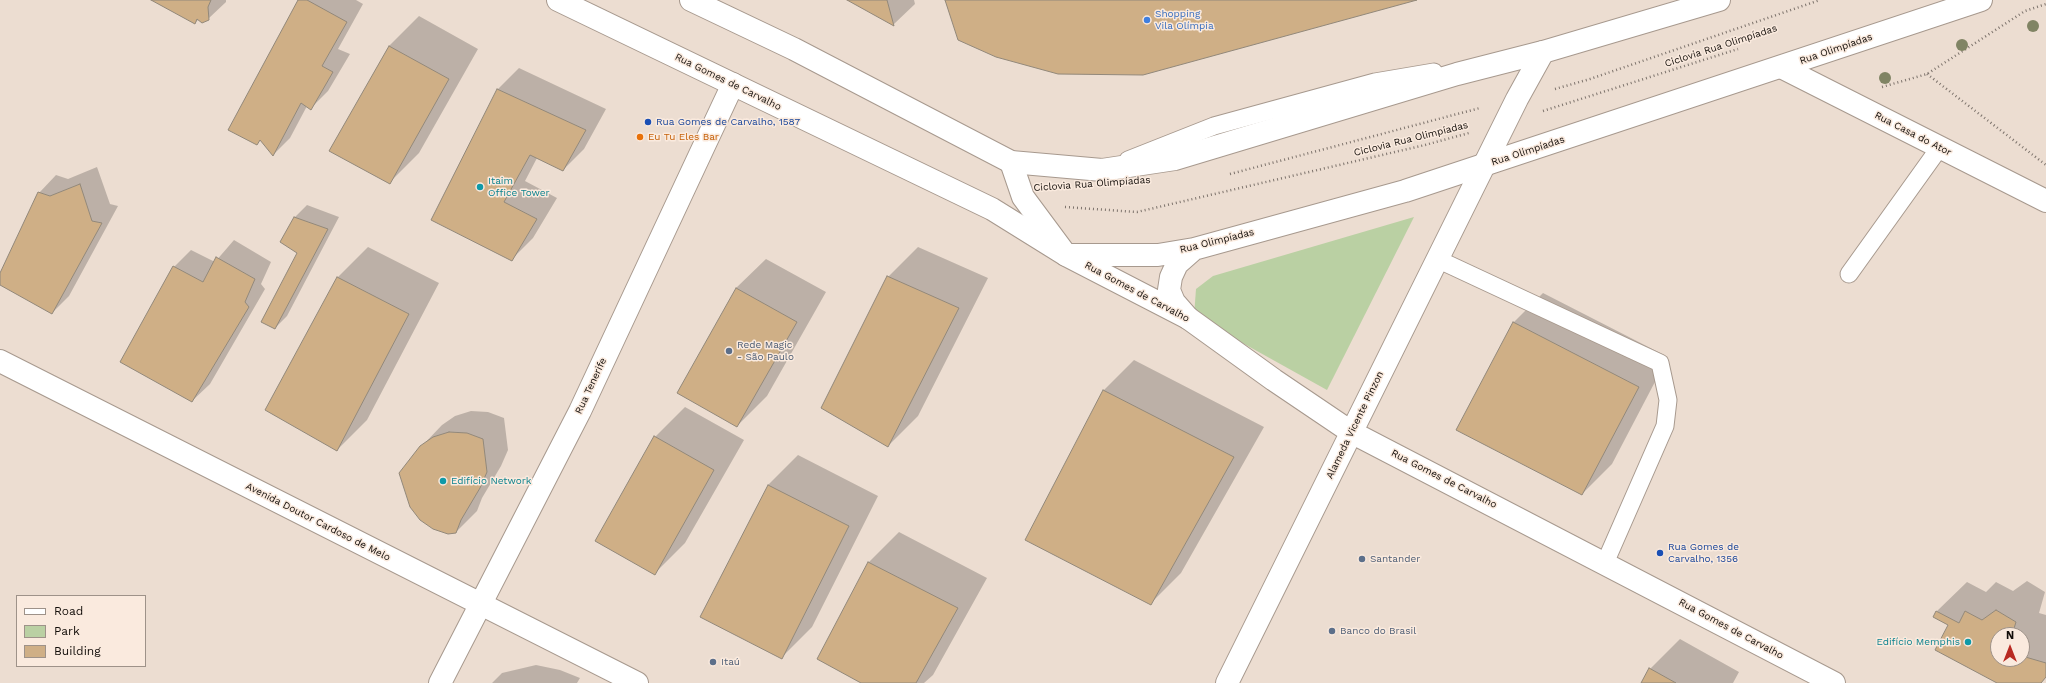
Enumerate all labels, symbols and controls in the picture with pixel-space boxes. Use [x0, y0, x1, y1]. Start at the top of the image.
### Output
place label: Shopping Vila Olímpia [1155, 8, 1214, 32]
marker: Shopping Vila Olímpia [1142, 15, 1152, 25]
street label: Ciclovia Rua Olimpíadas [1663, 22, 1779, 70]
street label: Rua Olimpíadas [1798, 31, 1874, 67]
street label: Rua Gomes de Carvalho [673, 51, 783, 113]
street label: Rua Casa do Ator [1872, 109, 1954, 159]
place label: Rua Gomes de Carvalho, 1587 [656, 116, 800, 128]
marker: Rua Gomes de Carvalho, 1587 [643, 117, 653, 127]
street label: Ciclovia Rua Olimpíadas [1353, 119, 1469, 159]
place label: Eu Tu Eles Bar [648, 131, 719, 143]
marker: Eu Tu Eles Bar [635, 132, 645, 142]
street label: Rua Olimpíadas [1490, 134, 1566, 168]
street label: Ciclovia Rua Olimpíadas [1033, 174, 1151, 194]
place label: Itaim Office Tower [488, 175, 550, 198]
marker: Itaim Office Tower [475, 182, 485, 192]
street label: Rua Olimpíadas [1179, 226, 1255, 256]
street label: Rua Gomes de Carvalho [1083, 259, 1191, 325]
place label: Rede Magic - São Paulo [737, 339, 794, 362]
marker: Rede Magic - São Paulo [724, 346, 734, 356]
street label: Rua Tenerife [573, 356, 609, 416]
street label: Alameda Vicente Pinzon [1324, 369, 1386, 481]
street label: Rua Gomes de Carvalho [1389, 447, 1499, 511]
place label: Edifício Network [451, 475, 531, 487]
marker: Edifício Network [438, 476, 448, 486]
street label: Avenida Doutor Cardoso de Melo [244, 480, 392, 564]
place label: Rua Gomes de Carvalho, 1356 [1668, 541, 1739, 564]
marker: Rua Gomes de Carvalho, 1356 [1655, 548, 1665, 558]
place label: Santander [1370, 553, 1420, 565]
marker: Santander [1357, 554, 1367, 564]
legend [16, 595, 146, 667]
street label: Rua Gomes de Carvalho [1677, 596, 1785, 662]
text: Road [54, 604, 83, 618]
text: Park [54, 624, 80, 638]
place label: Banco do Brasil [1340, 625, 1416, 637]
marker: Banco do Brasil [1327, 626, 1337, 636]
north arrow [1990, 627, 2030, 667]
text: N [2006, 629, 2014, 642]
place label: Edifício Memphis [1876, 636, 1960, 648]
marker: Edifício Memphis [1963, 637, 1973, 647]
text: Building [54, 644, 101, 658]
place label: Itaú [721, 656, 740, 668]
marker: Itaú [708, 657, 718, 667]

